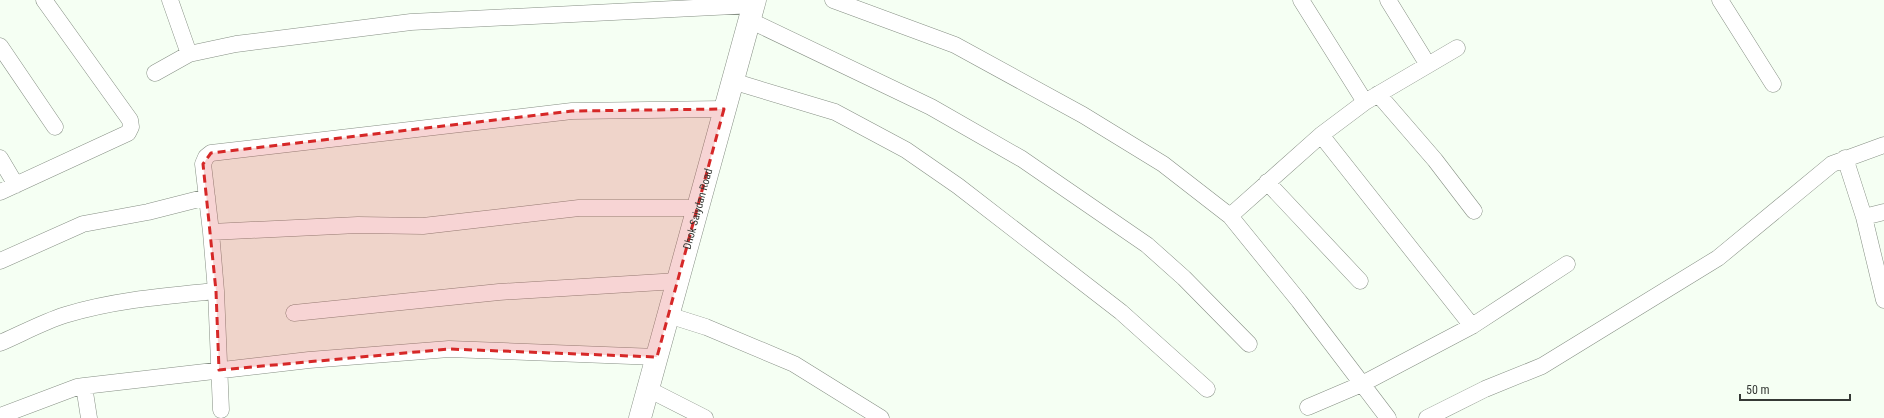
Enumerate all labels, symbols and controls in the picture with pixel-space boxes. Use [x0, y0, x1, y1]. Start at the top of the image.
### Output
street label: Dhok Saiydan Road [680, 167, 715, 251]
scale bar [1740, 376, 1850, 402]
text: 50 m [1746, 383, 1770, 397]

